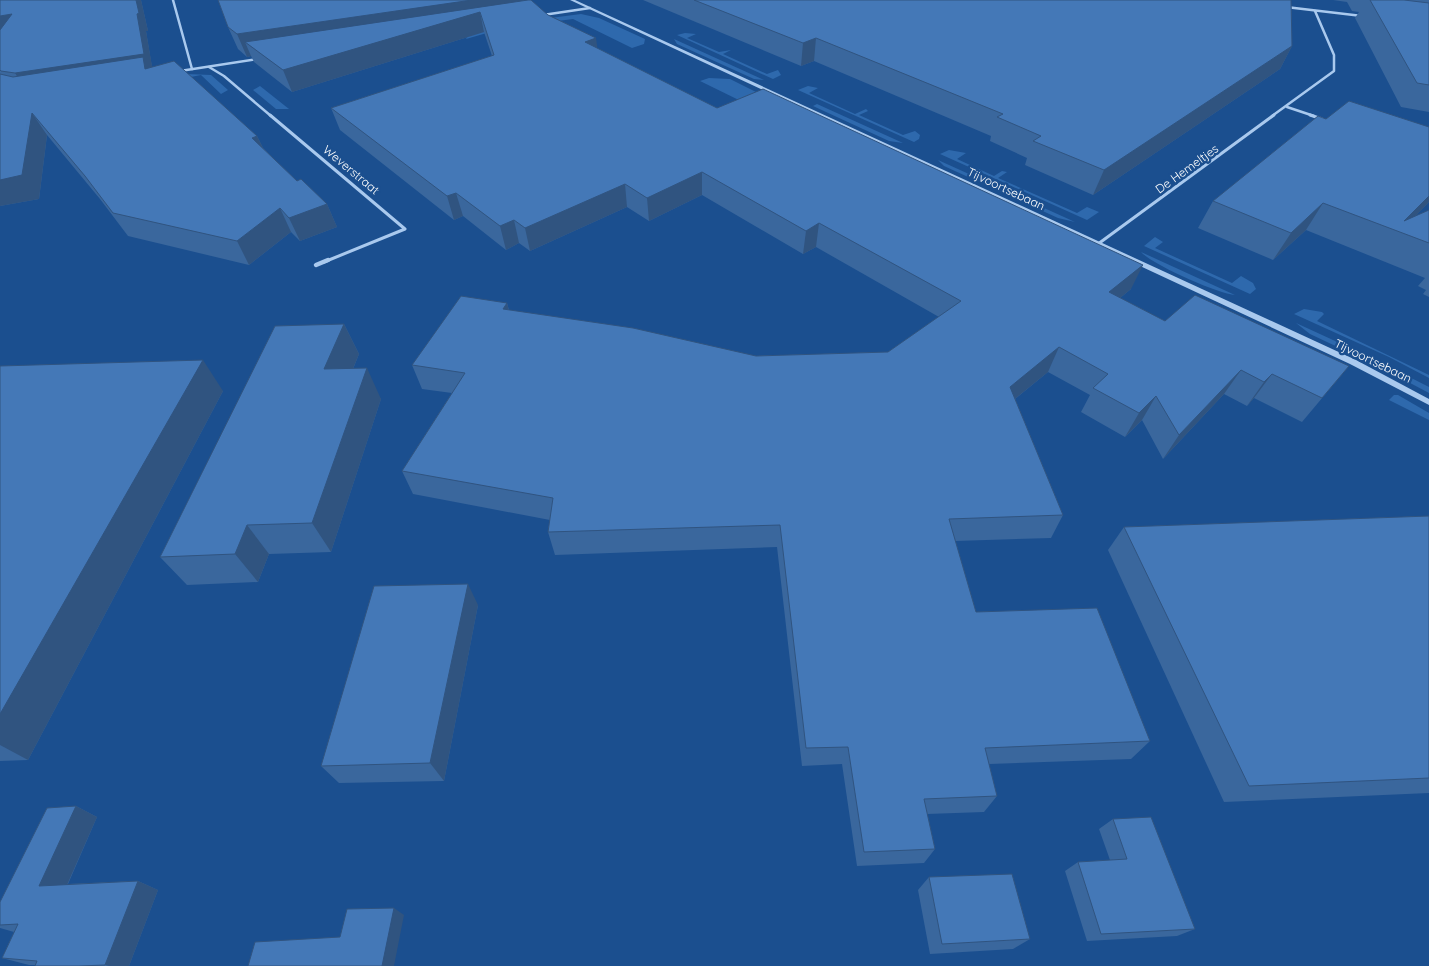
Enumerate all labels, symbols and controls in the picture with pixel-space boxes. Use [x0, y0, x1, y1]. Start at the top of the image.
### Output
street label: De Hemeltjes [1152, 140, 1221, 197]
street label: Weverstraat [320, 142, 382, 197]
street label: Tijvoortsebaan [965, 164, 1047, 213]
street label: Tijvoortsebaan [1332, 335, 1414, 386]

